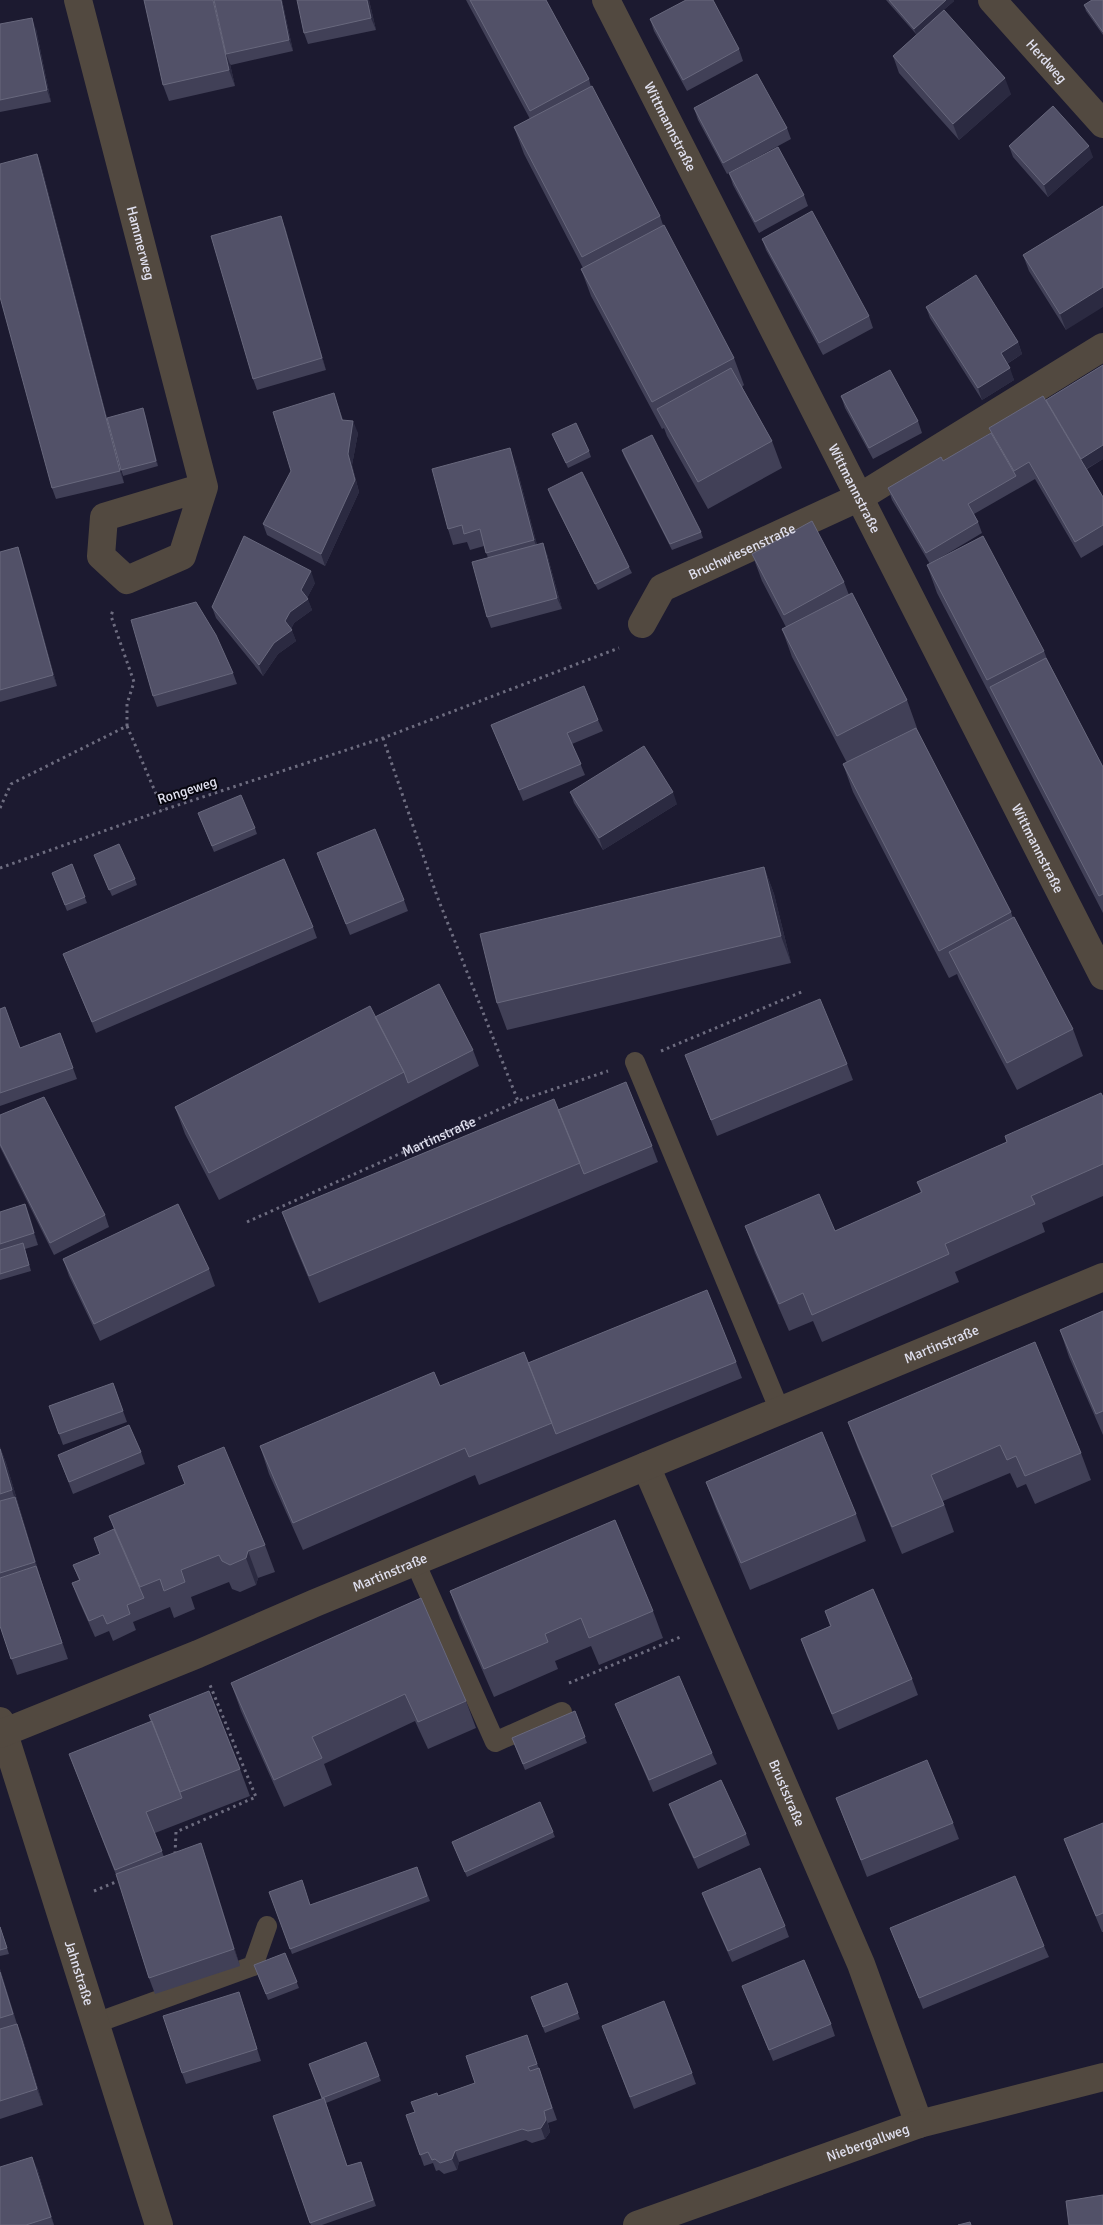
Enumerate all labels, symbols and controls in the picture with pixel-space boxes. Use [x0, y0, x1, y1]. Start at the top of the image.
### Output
street label: Herdweg [1022, 36, 1070, 87]
street label: Wittmannstraße [640, 79, 700, 174]
street label: Hammerweg [123, 204, 158, 282]
street label: Wittmannstraße [824, 441, 884, 536]
street label: Bruchwiesenstraße [686, 520, 798, 584]
street label: Rongeweg [155, 773, 219, 808]
street label: Wittmannstraße [1008, 801, 1067, 896]
street label: Martinstraße [399, 1113, 479, 1161]
street label: Martinstraße [902, 1321, 981, 1367]
street label: Martinstraße [350, 1550, 430, 1596]
street label: Bruststraße [765, 1757, 809, 1829]
street label: Jahnstraße [61, 1938, 97, 2008]
street label: Niebergallweg [824, 2120, 911, 2165]

